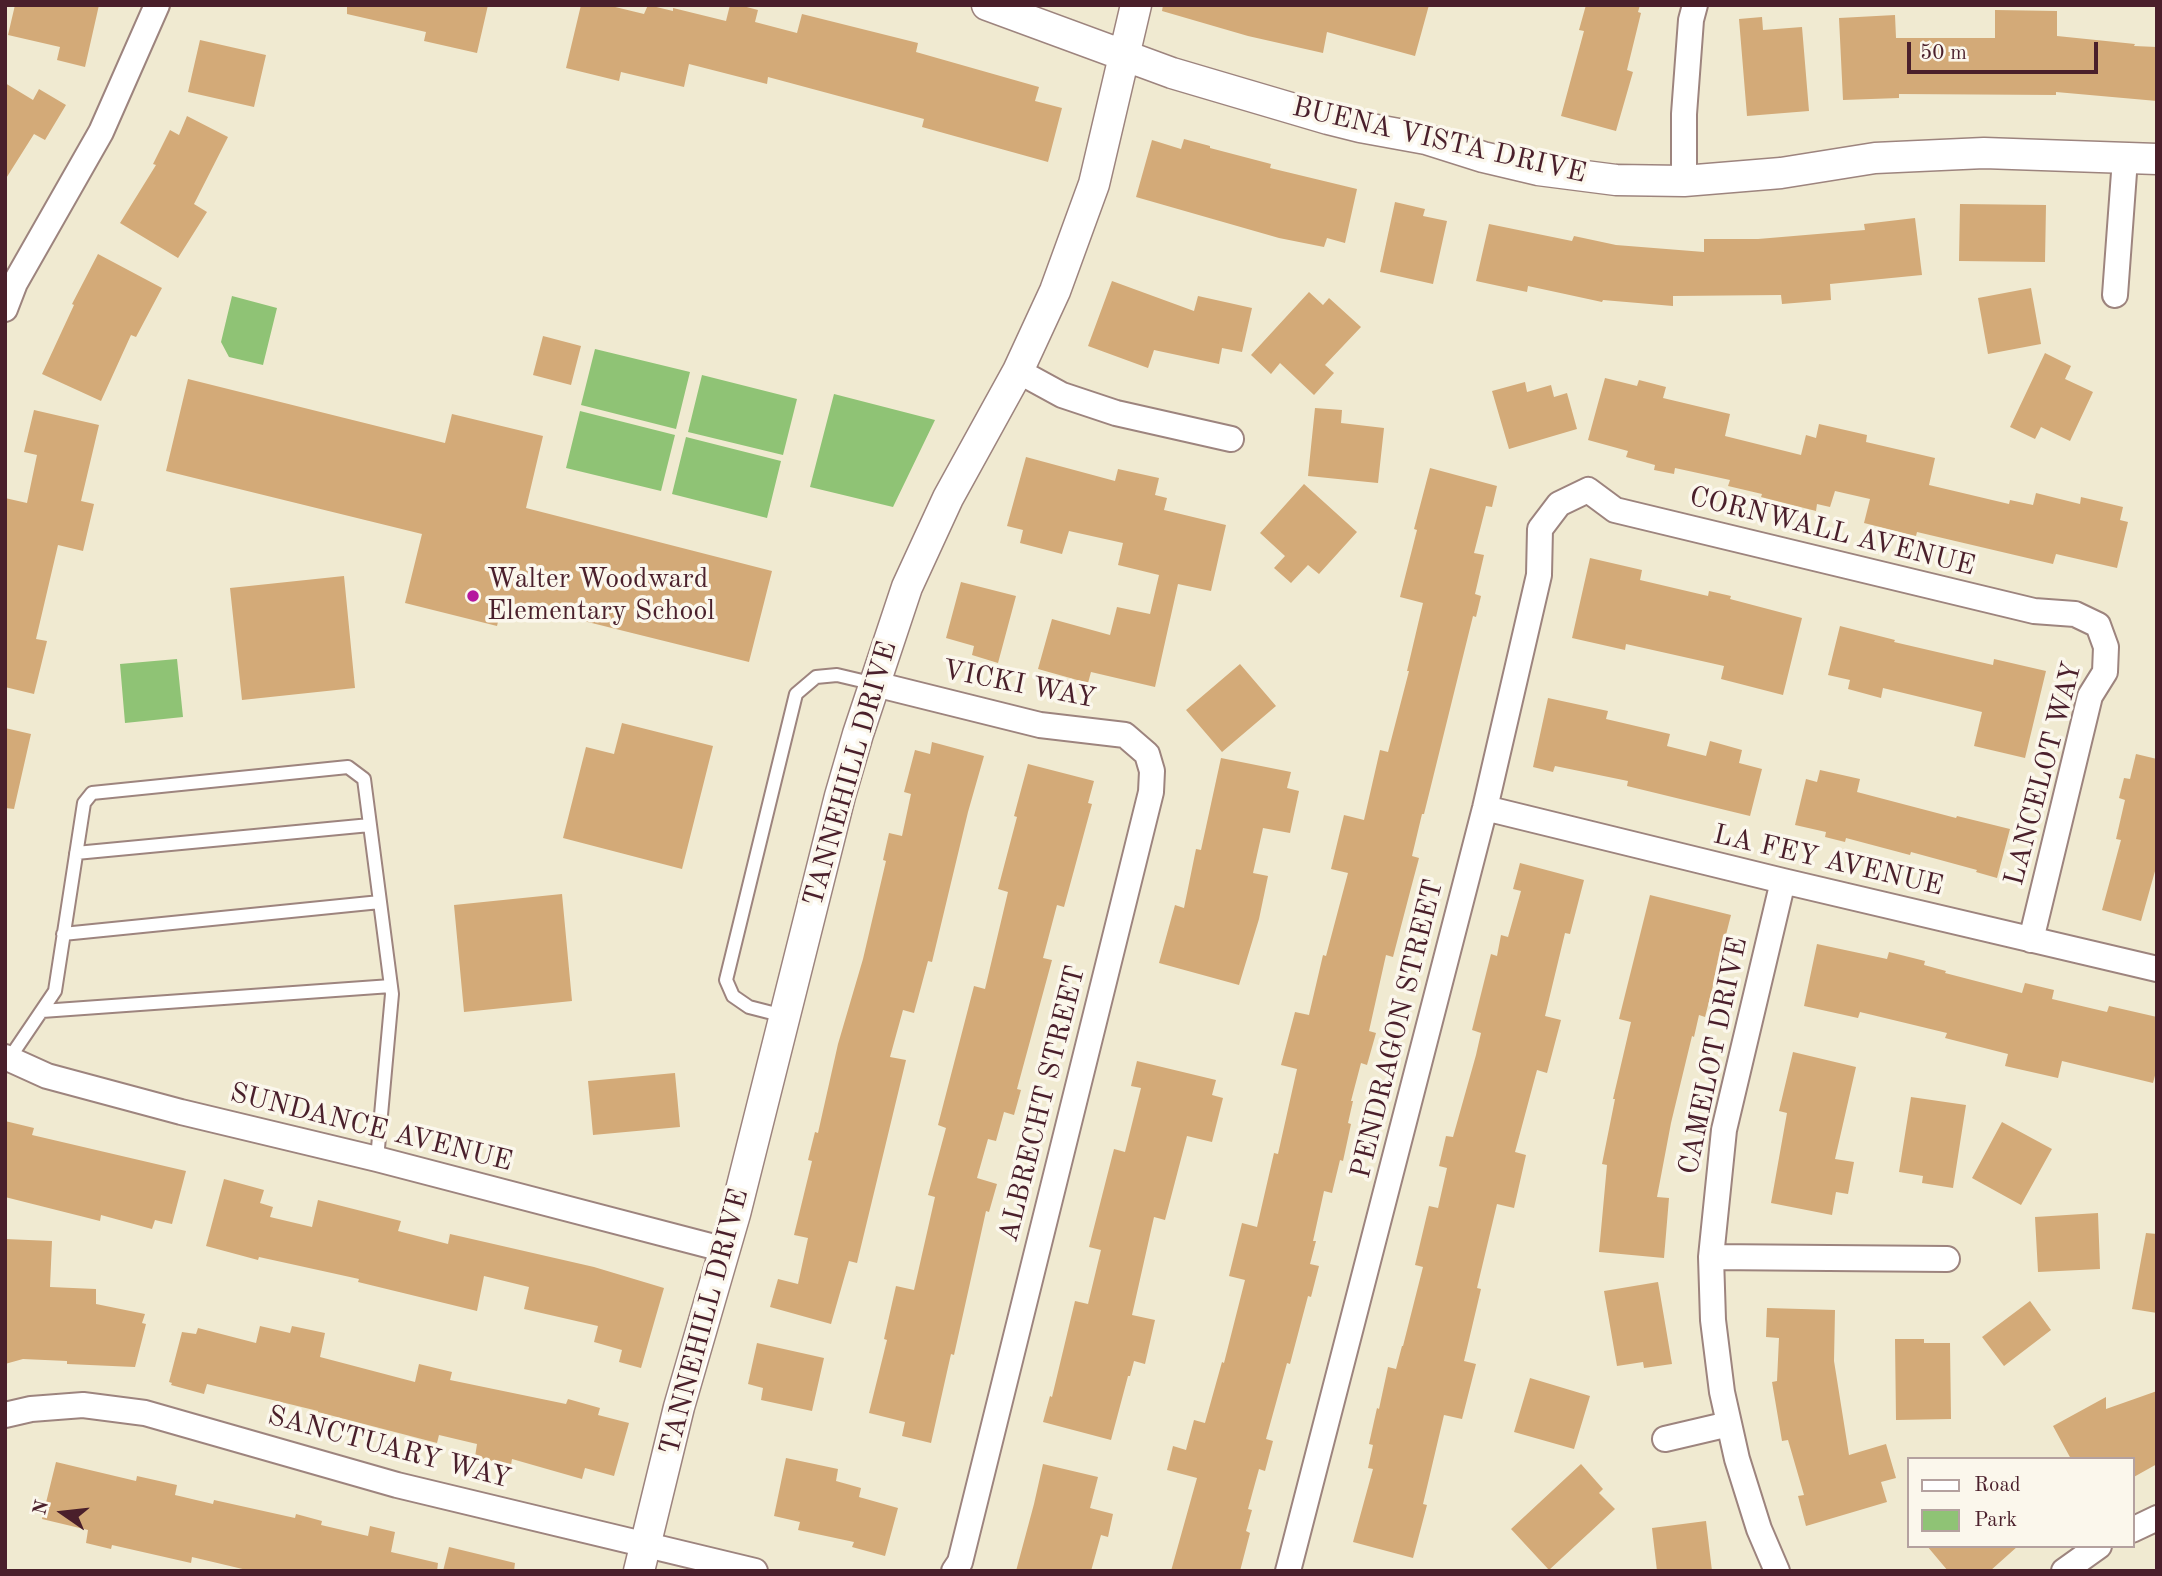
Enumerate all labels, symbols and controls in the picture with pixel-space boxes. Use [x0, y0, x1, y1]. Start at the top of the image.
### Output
scale bar [1910, 28, 2101, 72]
text: 50 m [1920, 43, 1967, 64]
street label: BUENA VISTA DRIVE [1289, 91, 1589, 191]
street label: CORNWALL AVENUE [1686, 480, 1978, 584]
place label: Walter Woodward Elementary School [487, 563, 715, 629]
marker: Walter Woodward Elementary School [465, 588, 481, 604]
street label: TANNEHILL DRIVE [797, 638, 905, 910]
street label: VICKI WAY [939, 654, 1099, 716]
street label: LANCELOT WAY [1998, 658, 2090, 890]
street label: LA FEY AVENUE [1710, 818, 1946, 904]
street label: PENDRAGON STREET [1345, 876, 1451, 1182]
street label: CAMELOT DRIVE [1672, 934, 1756, 1178]
street label: ALBRECHT STREET [992, 962, 1094, 1246]
street label: SUNDANCE AVENUE [227, 1077, 515, 1179]
street label: TANNEHILL DRIVE [653, 1185, 757, 1459]
street label: SANCTUARY WAY [264, 1399, 514, 1497]
legend [1906, 1457, 2134, 1548]
text: Road [1974, 1475, 2021, 1496]
north arrow [28, 1478, 98, 1548]
text: N [31, 1498, 53, 1517]
text: Park [1974, 1510, 2017, 1531]

